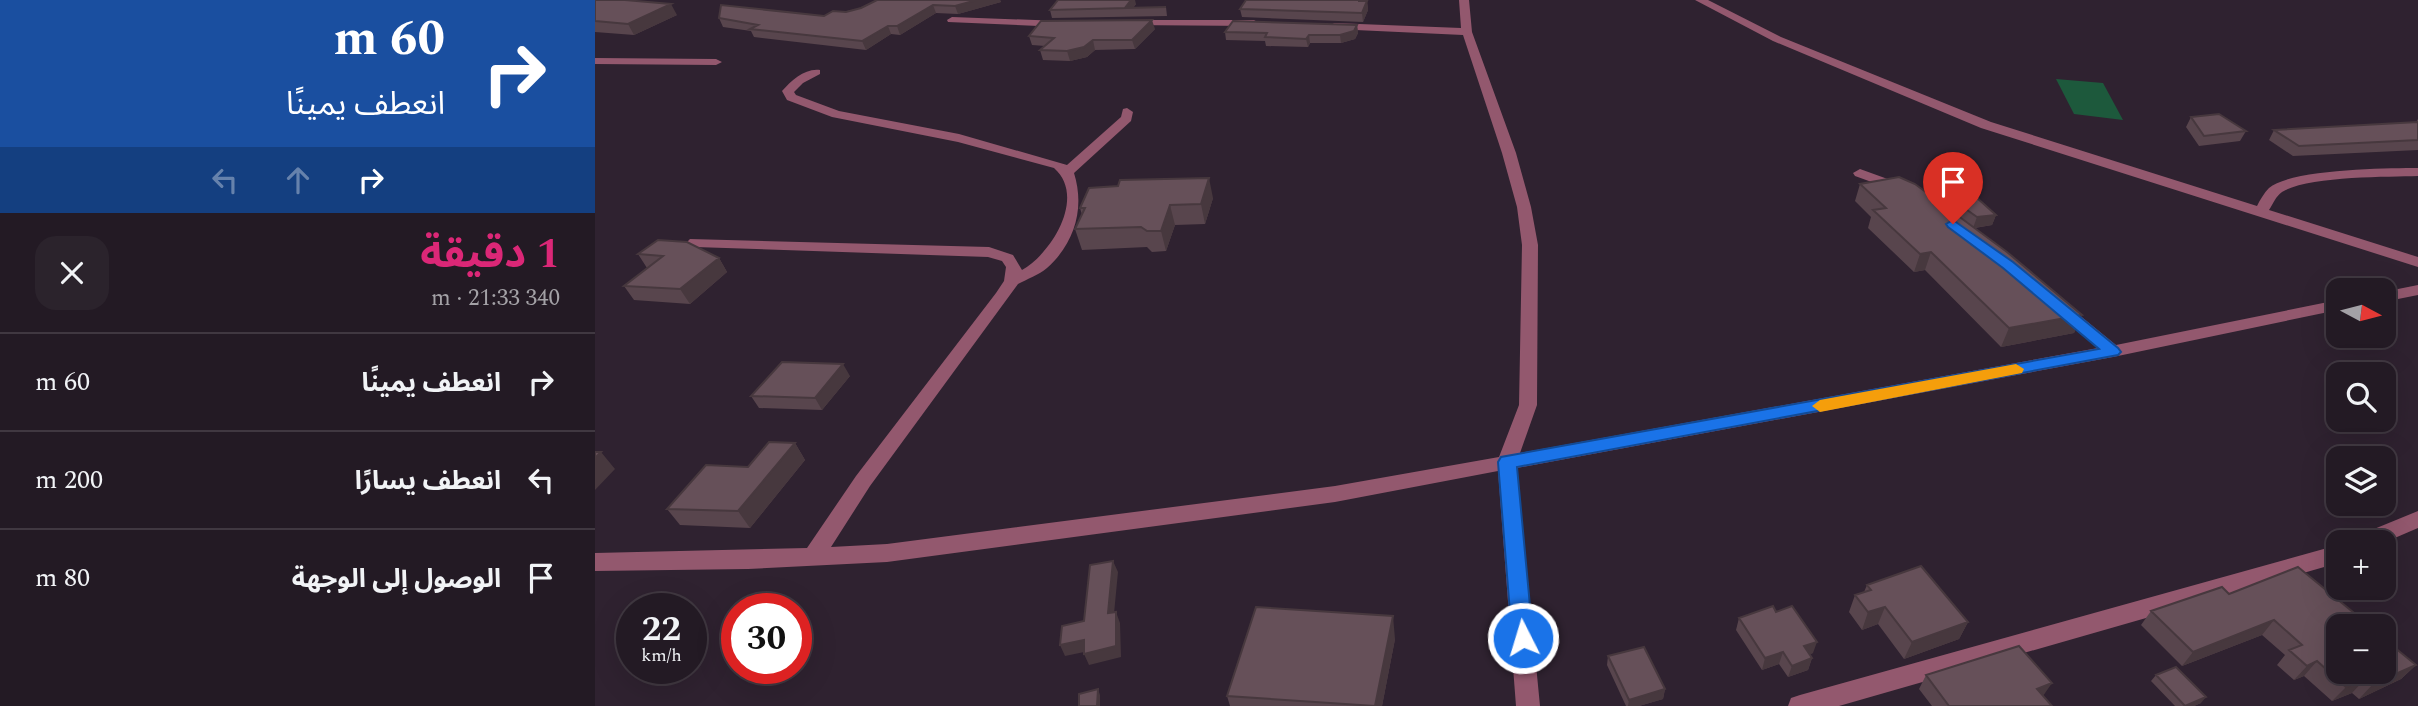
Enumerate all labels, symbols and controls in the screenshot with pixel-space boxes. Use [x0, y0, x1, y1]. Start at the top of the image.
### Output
text: 60 m [334, 2, 445, 77]
icon: right [469, 28, 560, 119]
text: انعطف يمينًا [286, 80, 445, 129]
pin [1923, 152, 1983, 224]
icon: left [206, 161, 244, 199]
icon: ahead [279, 161, 317, 199]
icon: right [352, 161, 390, 199]
icon: arrive [1934, 163, 1972, 201]
text: 1 دقيقة [420, 223, 560, 286]
button: close [35, 236, 109, 310]
north arrow [2326, 278, 2396, 348]
map controls [2326, 278, 2396, 684]
text: 340 m · 21:33 [431, 281, 560, 316]
text: 60 m [35, 362, 90, 402]
button: search [2326, 362, 2396, 432]
text: انعطف يمينًا [362, 363, 501, 403]
icon: right [522, 363, 560, 401]
button: layers [2326, 446, 2396, 516]
text: 200 m [35, 460, 103, 500]
text: انعطف يسارًا [355, 461, 501, 501]
icon: left [522, 461, 560, 499]
button: + [2326, 530, 2396, 600]
text: 80 m [35, 558, 90, 598]
text: الوصول إلى الوجهة [292, 559, 501, 599]
icon: arrive [522, 559, 560, 597]
speed limit sign: 30 [721, 593, 812, 684]
position arrow [1486, 601, 1560, 675]
text: 22 [642, 603, 681, 656]
button: − [2326, 614, 2396, 684]
text: km/h [641, 642, 682, 669]

